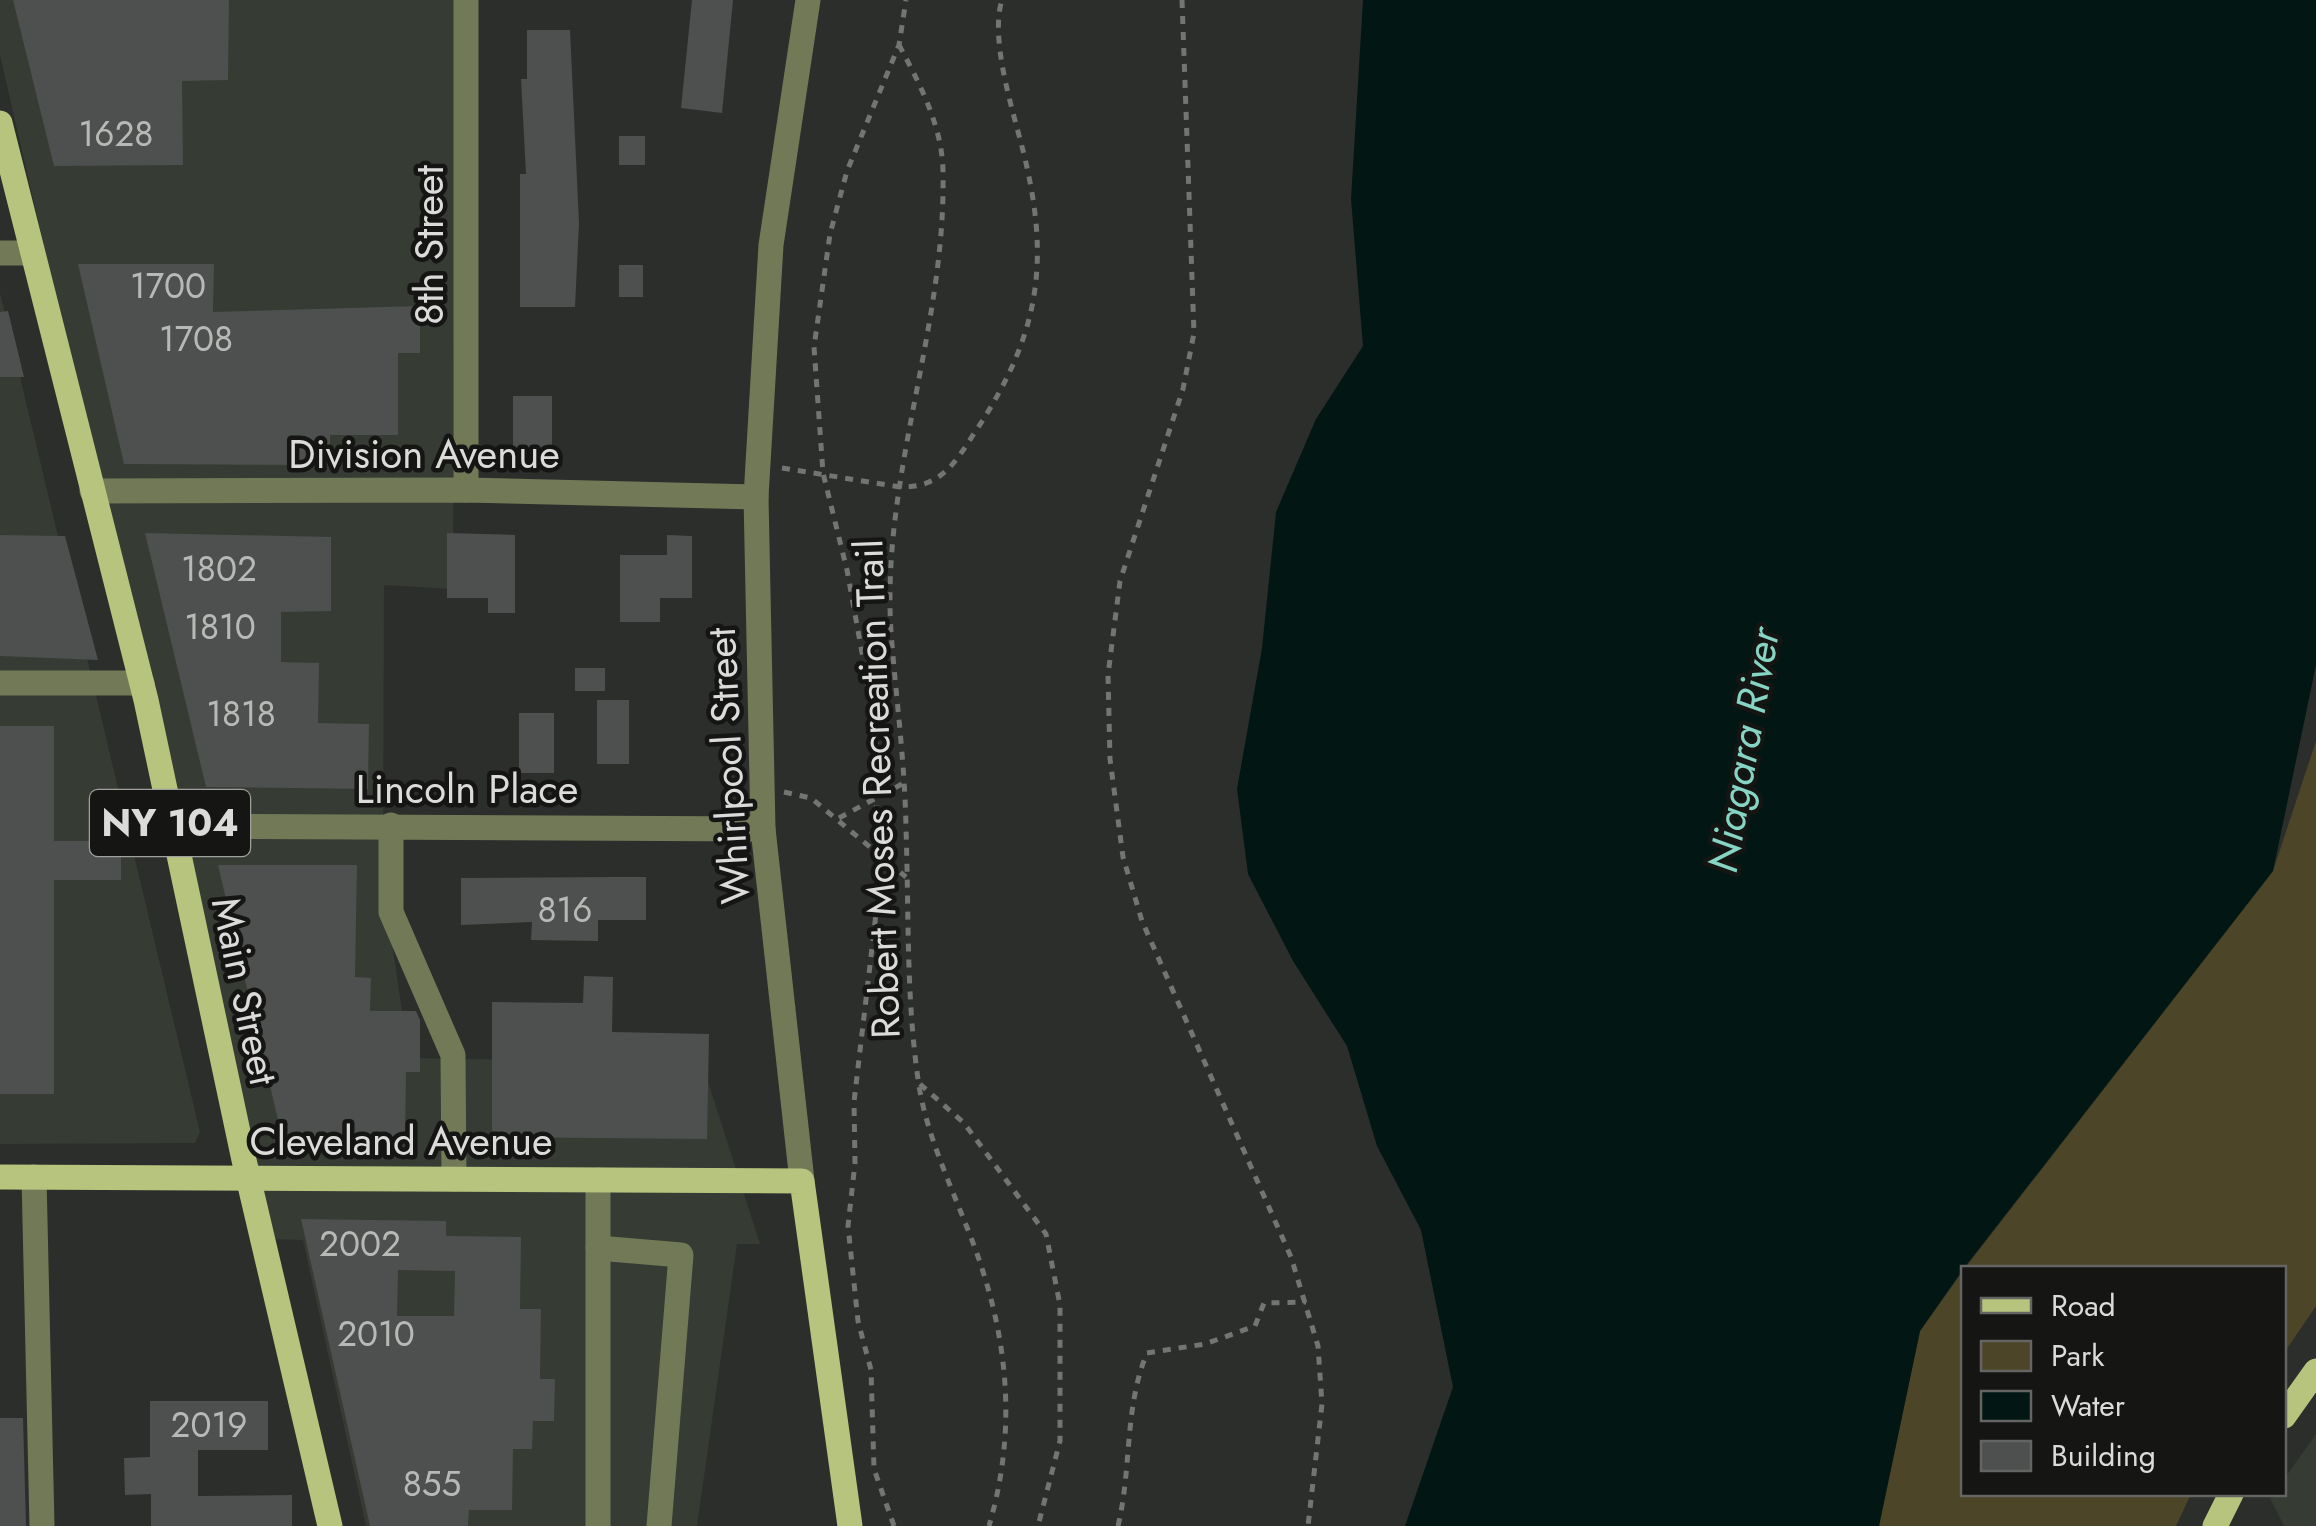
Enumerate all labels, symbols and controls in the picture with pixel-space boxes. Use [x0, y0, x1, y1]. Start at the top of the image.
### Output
house number: 1628 [79, 109, 153, 159]
street label: 8th Street [400, 165, 458, 325]
house number: 1700 [130, 261, 206, 311]
house number: 1708 [159, 314, 233, 364]
street label: Division Avenue [288, 425, 560, 483]
street label: Robert Moses Recreation Trail [839, 538, 915, 1040]
house number: 1802 [181, 544, 257, 594]
house number: 1810 [184, 602, 256, 652]
water label: Niagara River [1692, 621, 1795, 877]
street label: Whirlpool Street [692, 626, 764, 906]
house number: 1818 [206, 689, 276, 739]
street label: Lincoln Place [356, 760, 578, 818]
road number: NY 104 [90, 790, 250, 856]
house number: 816 [537, 885, 593, 935]
street label: Main Street [197, 892, 293, 1091]
street label: Cleveland Avenue [249, 1112, 553, 1170]
house number: 2002 [319, 1219, 401, 1269]
legend [1961, 1266, 2286, 1496]
text: Road [2051, 1284, 2116, 1327]
house number: 2010 [337, 1309, 415, 1359]
text: Park [2051, 1334, 2105, 1377]
text: Water [2051, 1384, 2126, 1427]
house number: 2019 [171, 1400, 247, 1450]
text: Building [2051, 1434, 2156, 1477]
house number: 855 [403, 1459, 461, 1509]

